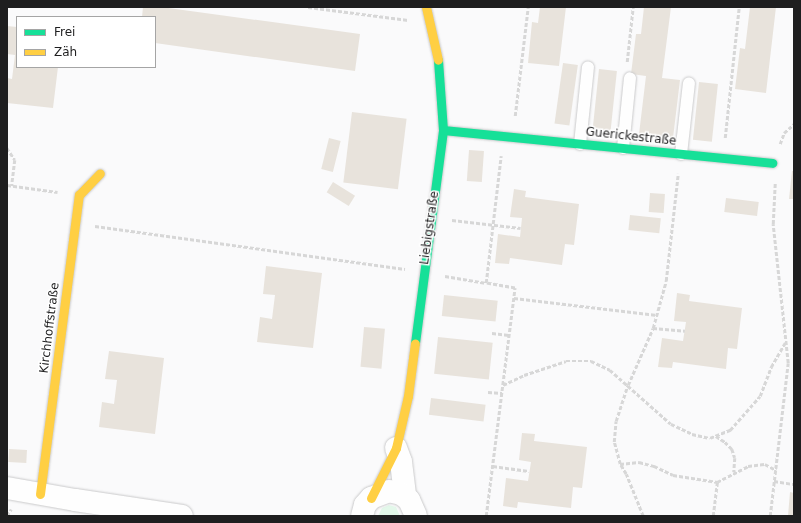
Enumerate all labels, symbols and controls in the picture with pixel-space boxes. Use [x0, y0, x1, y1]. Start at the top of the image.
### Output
legend [16, 16, 156, 68]
text: Frei [54, 25, 75, 39]
text: Zäh [54, 45, 77, 59]
street label: Guerickestraße [585, 125, 677, 149]
street label: Liebigstraße [418, 190, 442, 266]
street label: Kirchhoffstraße [37, 282, 63, 374]

